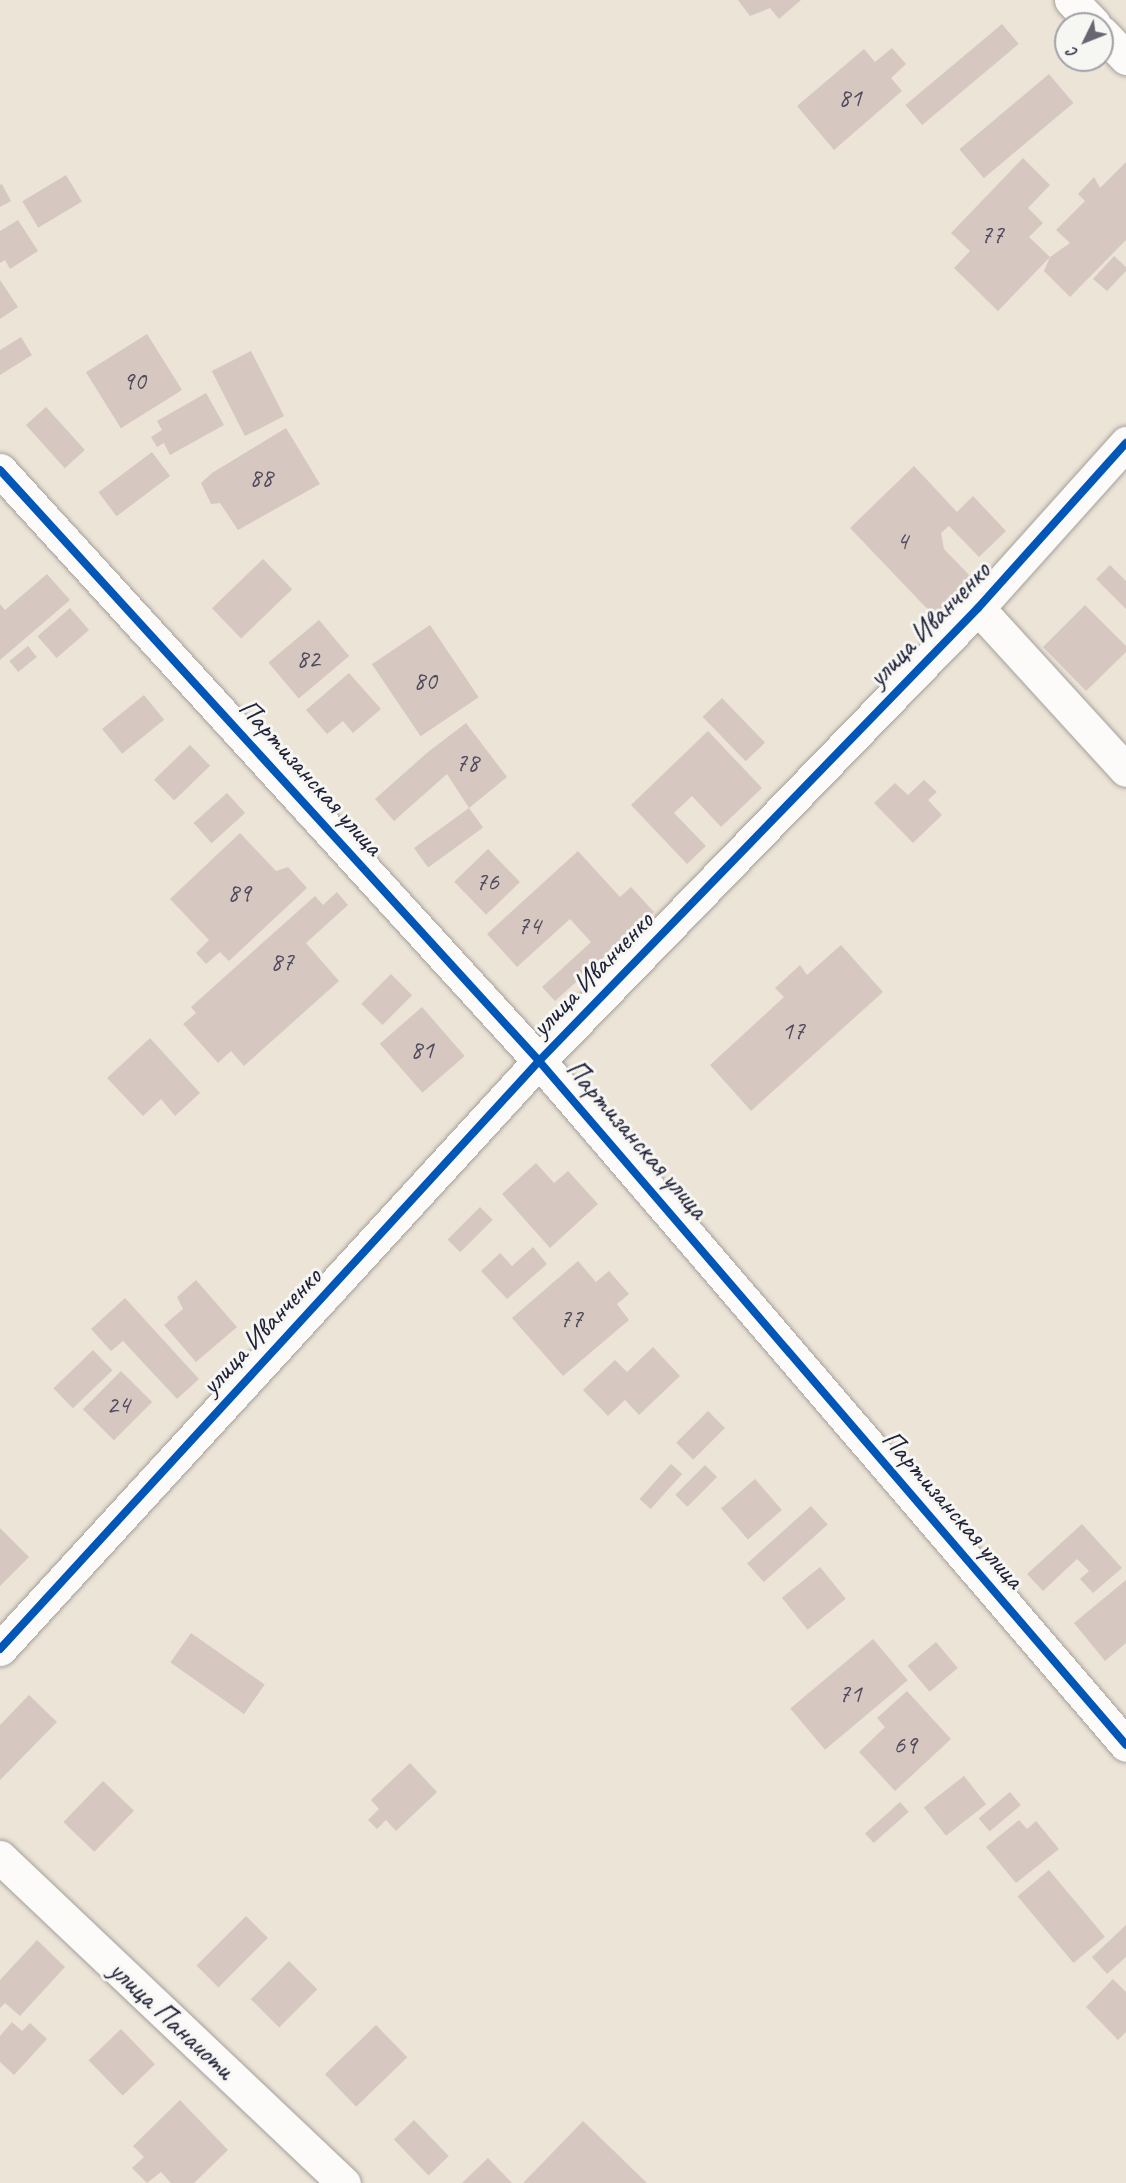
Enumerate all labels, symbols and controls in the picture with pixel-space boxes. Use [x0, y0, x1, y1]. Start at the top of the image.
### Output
north arrow [1054, 12, 1114, 72]
text: С [1062, 43, 1082, 63]
house number: 81 [838, 82, 862, 114]
house number: 77 [980, 219, 1004, 251]
house number: 90 [122, 365, 146, 397]
house number: 88 [249, 462, 273, 494]
house number: 4 [896, 525, 908, 557]
street label: улица Иванченко [861, 555, 997, 693]
house number: 82 [296, 643, 320, 675]
house number: 80 [413, 665, 437, 697]
street label: Партизанская улица [231, 691, 391, 863]
house number: 78 [455, 747, 479, 779]
house number: 76 [475, 866, 499, 898]
house number: 89 [227, 877, 251, 909]
street label: улица Иванченко [524, 905, 660, 1043]
house number: 74 [517, 910, 541, 942]
house number: 87 [270, 946, 294, 978]
house number: 17 [781, 1015, 805, 1047]
house number: 81 [410, 1034, 434, 1066]
street label: Партизанская улица [558, 1052, 716, 1226]
street label: улица Иванченко [194, 1261, 328, 1401]
house number: 77 [559, 1303, 583, 1335]
house number: 24 [106, 1389, 130, 1421]
street label: Партизанская улица [874, 1422, 1032, 1596]
house number: 71 [838, 1678, 862, 1710]
house number: 69 [893, 1729, 917, 1761]
street label: улица Панаиоти [101, 1953, 243, 2087]

